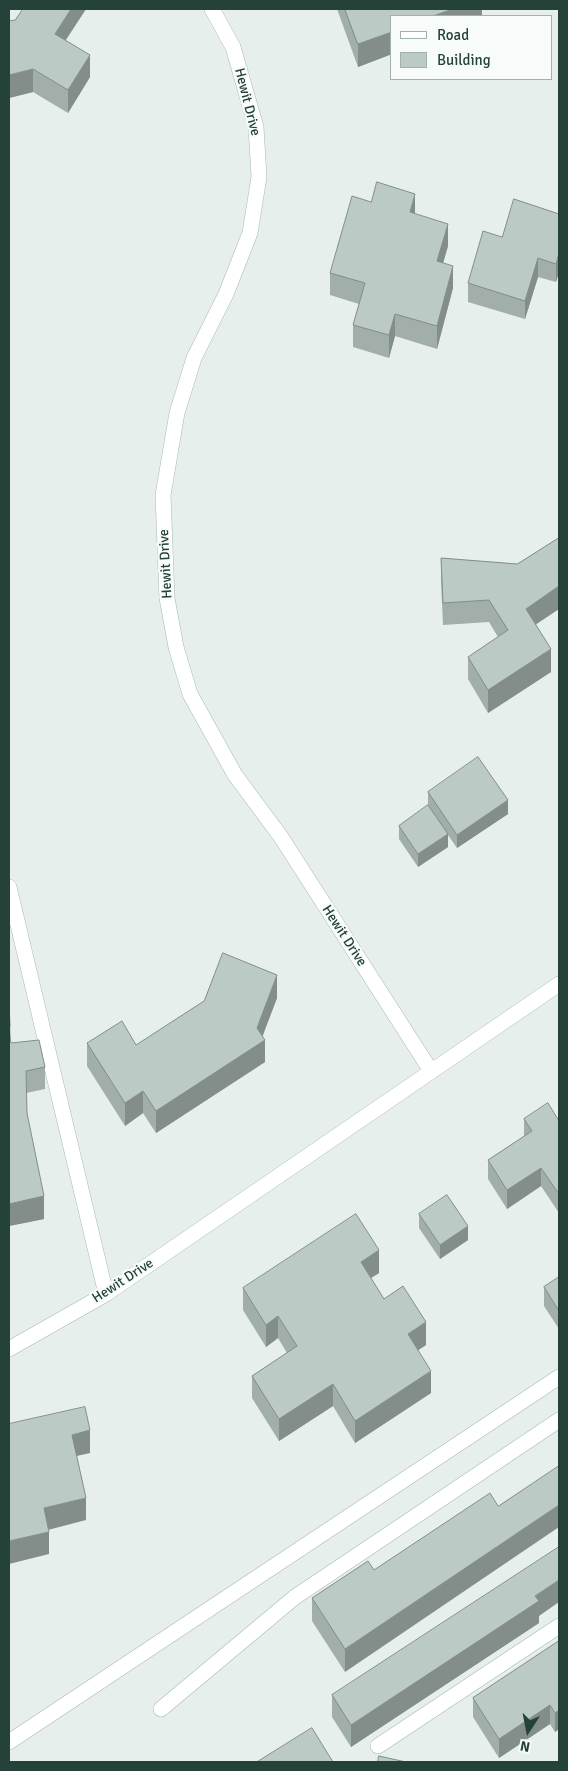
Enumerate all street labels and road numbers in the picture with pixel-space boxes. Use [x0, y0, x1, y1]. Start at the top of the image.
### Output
street label: Hewit Drive [230, 66, 264, 138]
street label: Hewit Drive [156, 529, 176, 599]
street label: Hewit Drive [318, 902, 370, 970]
street label: Hewit Drive [89, 1255, 157, 1307]

